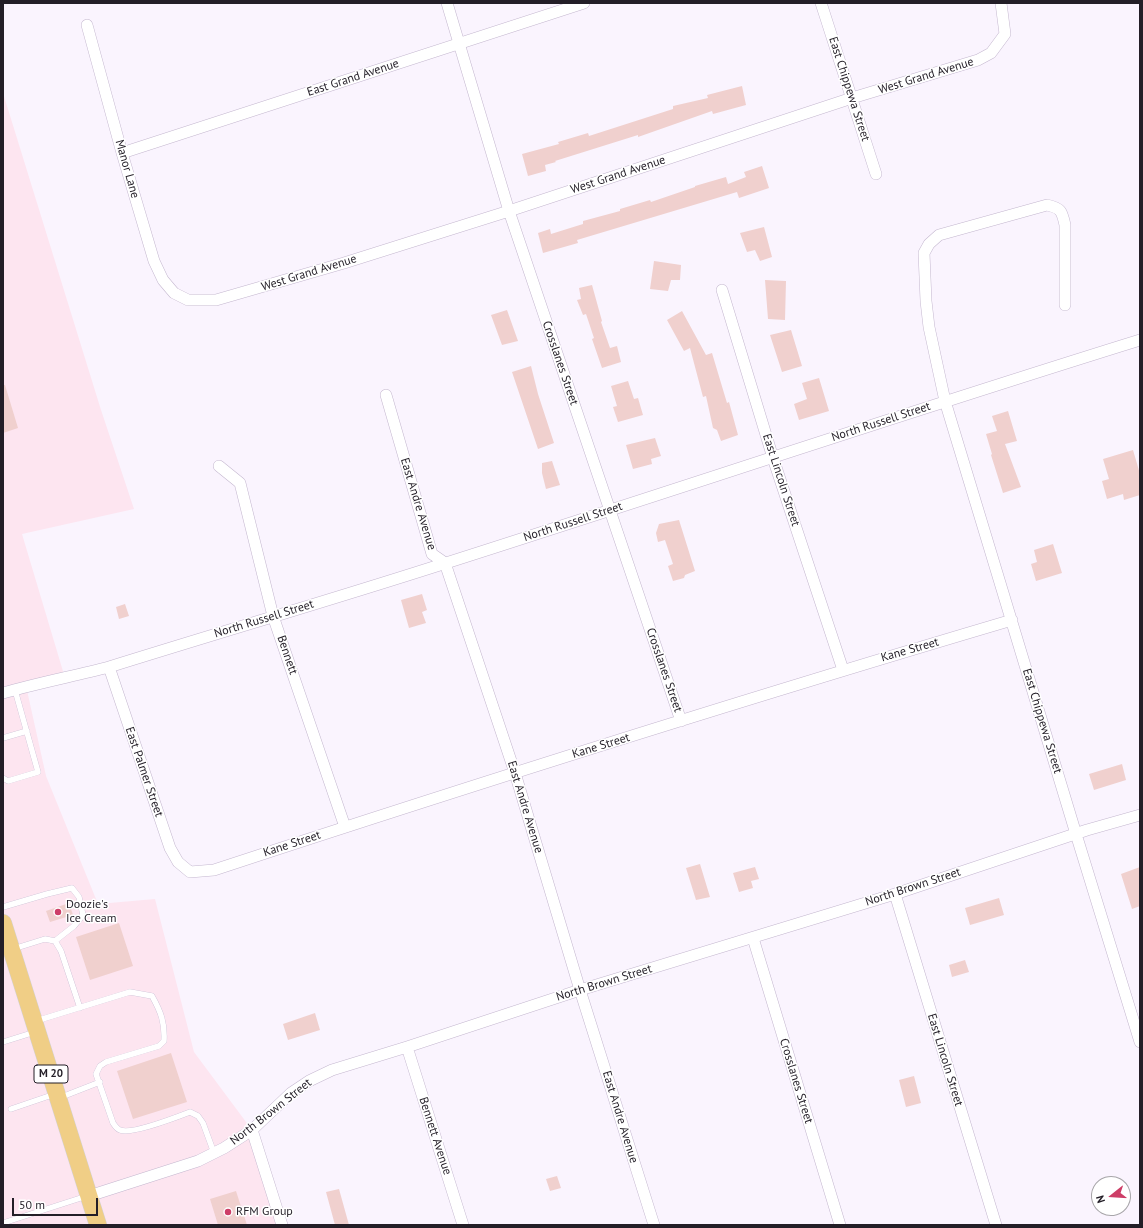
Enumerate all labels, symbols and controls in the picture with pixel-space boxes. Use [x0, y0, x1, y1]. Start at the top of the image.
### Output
street label: East Chippewa Street [825, 35, 873, 143]
street label: West Grand Avenue [877, 55, 975, 97]
street label: East Grand Avenue [305, 56, 401, 100]
street label: Manor Lane [112, 138, 142, 200]
street label: West Grand Avenue [569, 153, 667, 197]
street label: West Grand Avenue [260, 252, 358, 294]
street label: Crosslanes Street [539, 319, 581, 407]
street label: North Russell Street [830, 399, 932, 445]
street label: East Lincoln Street [759, 432, 803, 528]
street label: East Andre Avenue [397, 456, 439, 552]
street label: North Russell Street [522, 499, 624, 545]
street label: North Russell Street [212, 597, 316, 641]
street label: Crosslanes Street [643, 626, 685, 714]
street label: Bennett [274, 634, 300, 676]
street label: Kane Street [879, 635, 941, 665]
street label: East Chippewa Street [1019, 667, 1065, 775]
street label: East Palmer Street [122, 725, 166, 819]
street label: Kane Street [570, 730, 632, 762]
street label: East Andre Avenue [504, 759, 546, 855]
street label: Kane Street [262, 828, 322, 860]
street label: North Brown Street [864, 865, 962, 909]
place label: Doozie's Ice Cream [66, 898, 116, 926]
marker: Doozie's Ice Cream [53, 907, 63, 917]
street label: North Brown Street [554, 962, 654, 1004]
street label: East Lincoln Street [924, 1012, 966, 1108]
street label: Crosslanes Street [776, 1037, 816, 1125]
road number: M 20 [34, 1065, 68, 1083]
street label: East Andre Avenue [599, 1069, 641, 1165]
street label: North Brown Street [227, 1076, 315, 1148]
street label: Bennett Avenue [416, 1095, 454, 1177]
north arrow [1091, 1176, 1131, 1216]
scale bar [14, 1190, 100, 1216]
text: N [1093, 1194, 1108, 1205]
text: 50 m [19, 1197, 45, 1212]
place label: RFM Group [236, 1205, 293, 1219]
marker: RFM Group [223, 1207, 233, 1217]

